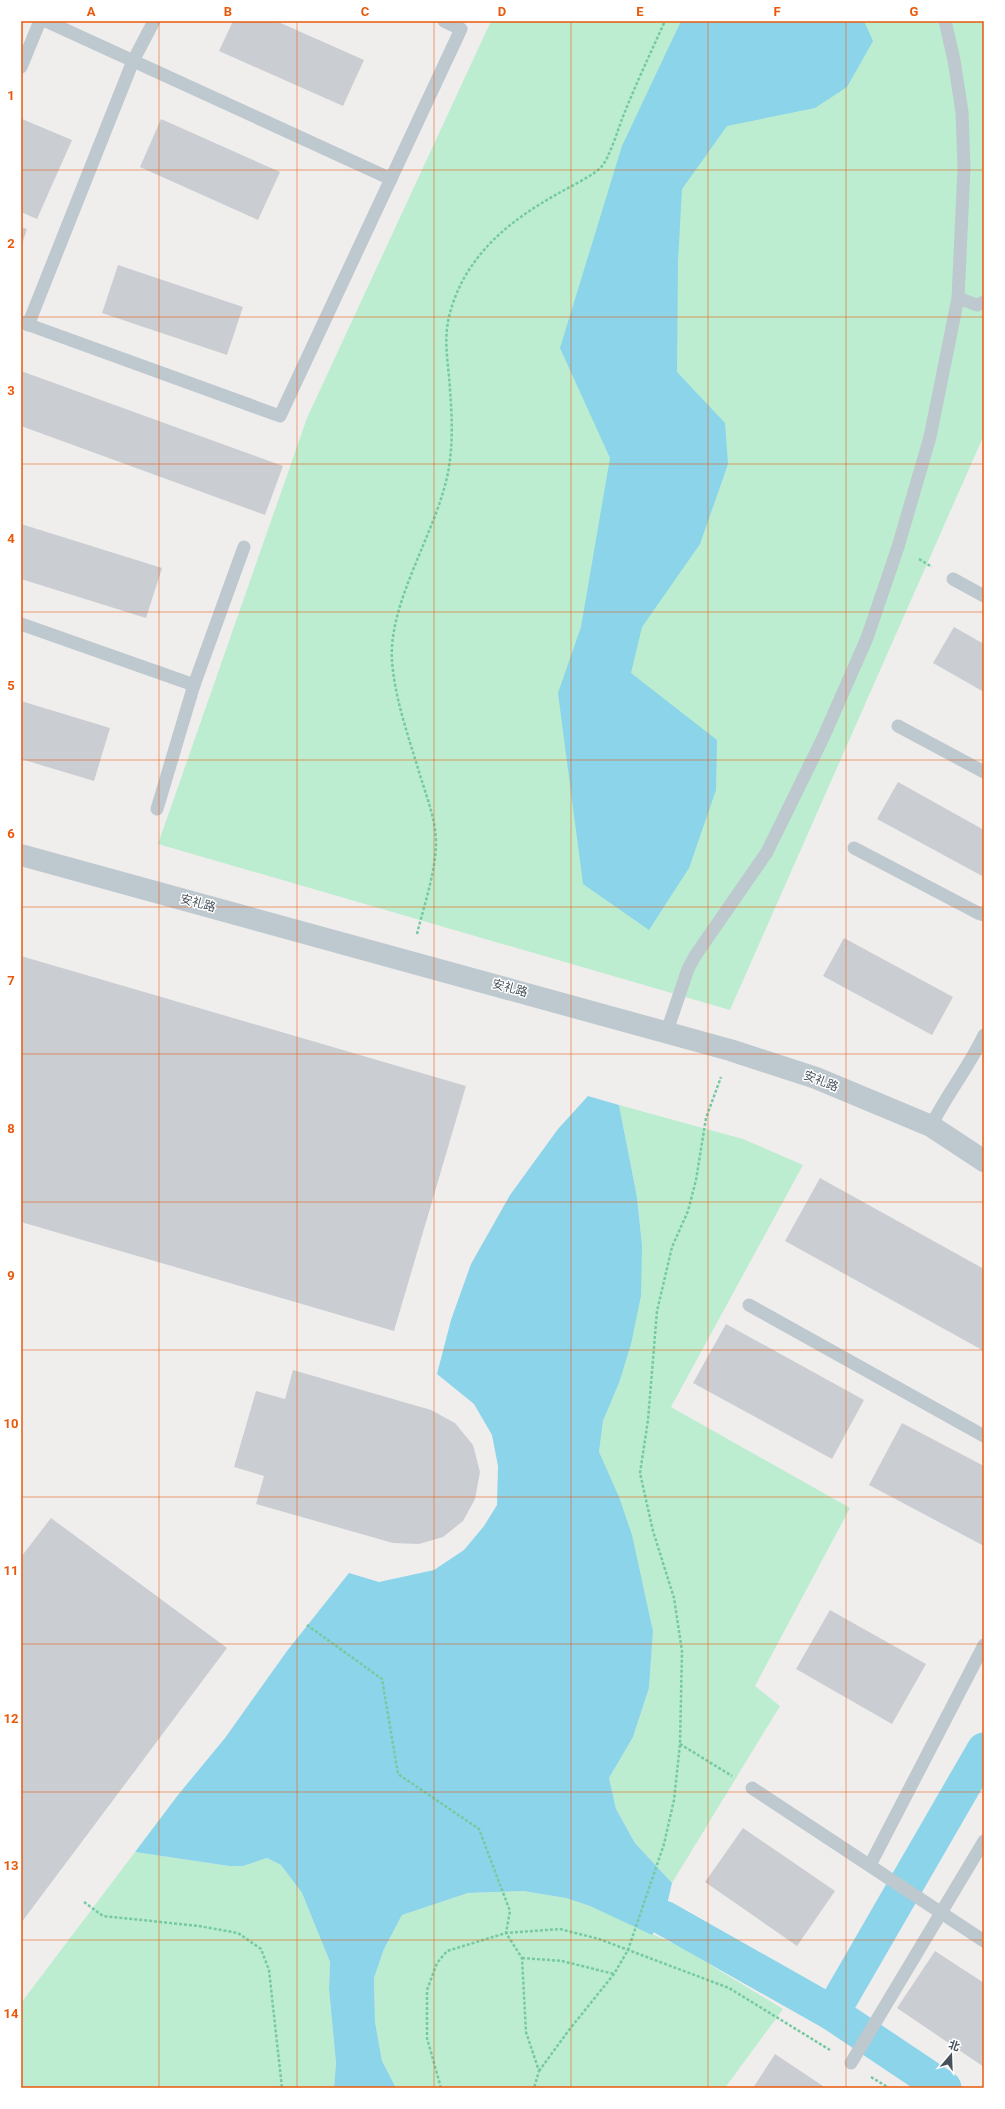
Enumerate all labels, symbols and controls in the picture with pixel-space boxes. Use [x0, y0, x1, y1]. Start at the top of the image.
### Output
text: A [87, 4, 96, 19]
text: B [224, 4, 232, 19]
text: C [361, 4, 370, 19]
text: D [498, 4, 506, 19]
text: E [636, 4, 644, 19]
text: F [773, 4, 781, 19]
text: G [910, 4, 919, 19]
text: 1 [7, 88, 15, 103]
text: 2 [7, 236, 15, 251]
text: 3 [7, 383, 15, 398]
text: 4 [7, 531, 15, 546]
text: 5 [7, 678, 15, 693]
text: 6 [7, 826, 15, 841]
street label: 安礼路 [179, 892, 217, 914]
text: 7 [7, 973, 15, 988]
street label: 安礼路 [491, 977, 529, 999]
street label: 安礼路 [802, 1068, 840, 1094]
text: 8 [7, 1121, 15, 1136]
text: 9 [7, 1268, 15, 1283]
text: 10 [4, 1416, 18, 1431]
text: 11 [4, 1563, 18, 1578]
text: 12 [4, 1711, 18, 1726]
text: 13 [4, 1858, 18, 1873]
text: 14 [4, 2006, 19, 2021]
north arrow [931, 2035, 971, 2075]
text: 北 [947, 2038, 961, 2054]

